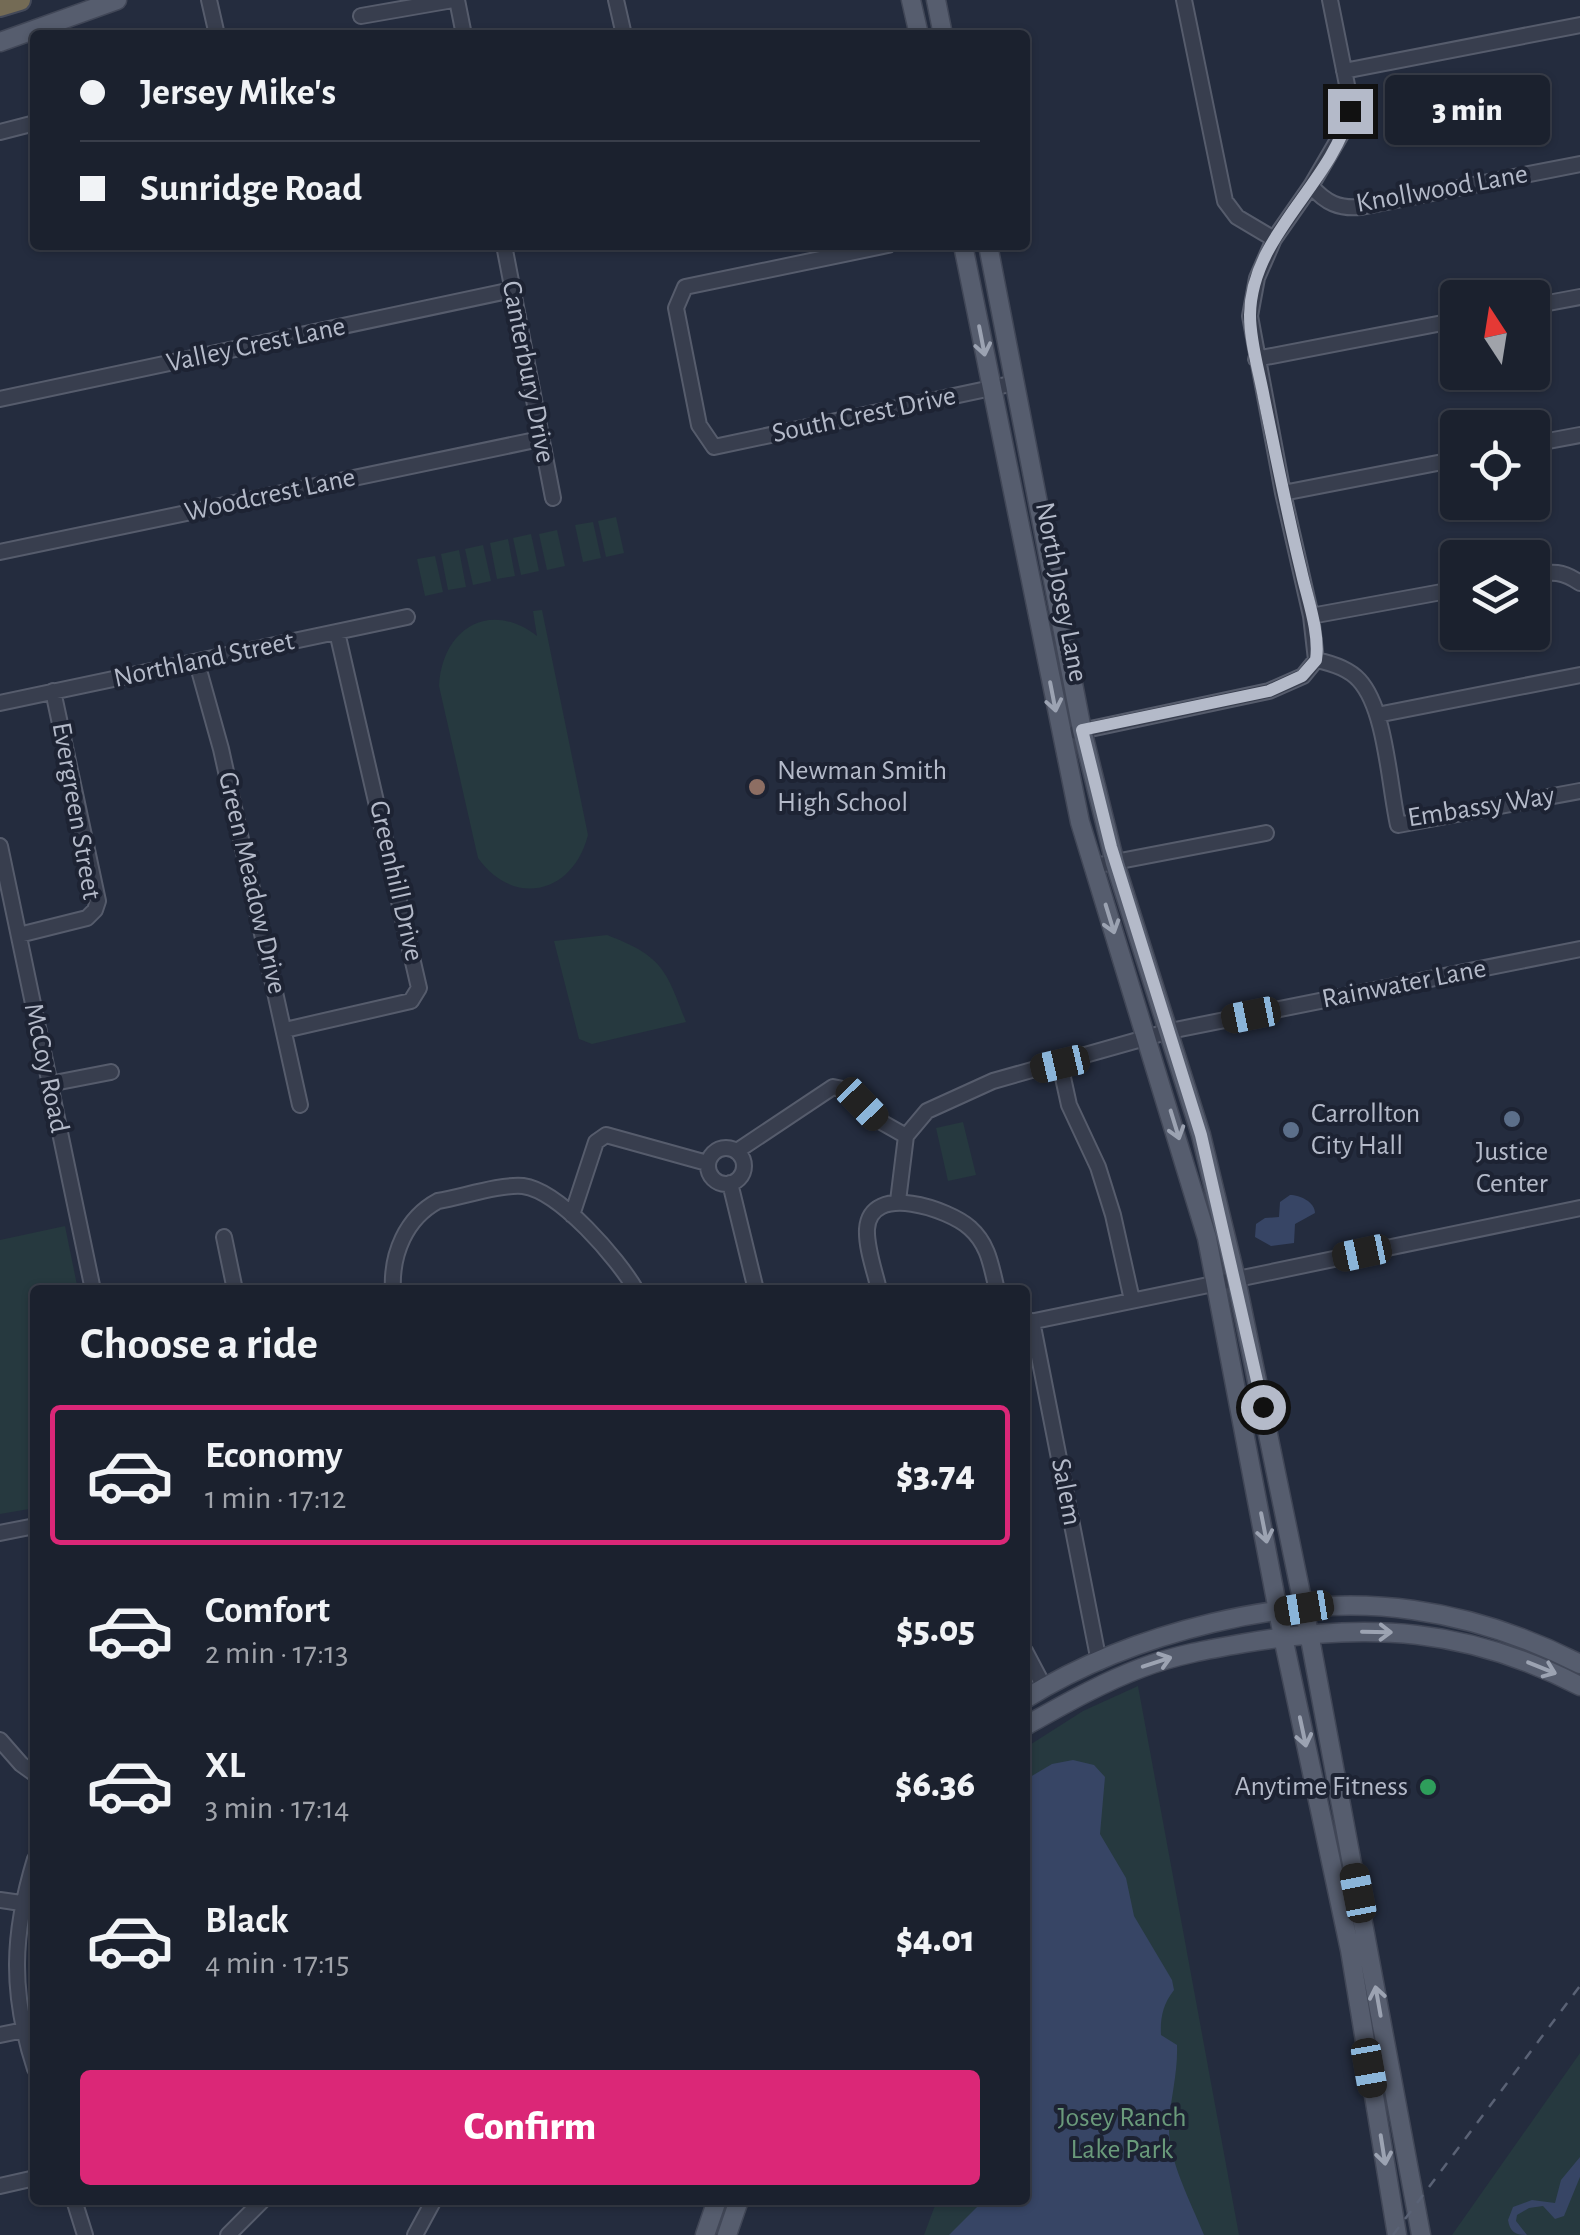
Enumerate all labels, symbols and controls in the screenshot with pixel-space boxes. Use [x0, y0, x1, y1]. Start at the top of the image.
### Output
text: Jersey Mike's [140, 74, 336, 112]
callout: 3 min [1385, 76, 1550, 146]
route end [1328, 89, 1373, 134]
text: 3 min [1432, 94, 1503, 126]
street label: Knollwood Lane [1354, 160, 1530, 218]
text: Sunridge Road [140, 170, 362, 208]
street label: Canterbury Drive [497, 279, 559, 465]
north arrow [1440, 280, 1550, 390]
map controls [1440, 280, 1550, 650]
street label: Valley Crest Lane [164, 312, 348, 378]
one-way arrow [973, 324, 992, 357]
street label: South Crest Drive [770, 382, 958, 448]
button: locate [1440, 410, 1550, 520]
street label: Woodcrest Lane [182, 463, 358, 527]
street label: North Josey Lane [1030, 500, 1092, 684]
button: layers [1440, 540, 1550, 650]
street label: Northland Street [111, 627, 297, 693]
one-way arrow [1045, 680, 1064, 712]
street label: Evergreen Street [47, 720, 105, 902]
place label: Newman Smith High School [777, 757, 947, 817]
street label: Green Meadow Drive [213, 769, 291, 997]
marker: Newman Smith High School [746, 776, 768, 798]
street label: Embassy Way [1406, 782, 1556, 832]
street label: Greenhill Drive [364, 798, 428, 964]
one-way arrow [1102, 903, 1120, 935]
street label: Rainwater Lane [1319, 954, 1489, 1014]
car [1219, 995, 1283, 1035]
street label: McCoy Road [19, 1001, 73, 1135]
car [1027, 1043, 1093, 1085]
car [830, 1072, 894, 1136]
place label: Carrollton City Hall [1311, 1100, 1420, 1160]
one-way arrow [1167, 1108, 1185, 1140]
marker: Justice Center [1501, 1108, 1523, 1130]
marker: Carrollton City Hall [1280, 1119, 1302, 1141]
place label: Justice Center [1476, 1138, 1548, 1198]
car [1330, 1232, 1394, 1274]
text: Choose a ride [80, 1322, 318, 1367]
route start [1241, 1385, 1286, 1430]
icon: car [85, 1430, 175, 1520]
text: Economy [205, 1437, 343, 1475]
text: $3.74 [896, 1456, 975, 1494]
street label: Salem [1046, 1456, 1086, 1528]
text: 1 min · 17:12 [205, 1482, 346, 1514]
one-way arrow [1256, 1511, 1275, 1543]
icon: car [85, 1585, 175, 1675]
car [1272, 1588, 1336, 1628]
text: Comfort [205, 1592, 330, 1630]
text: $5.05 [896, 1611, 975, 1649]
one-way arrow [1360, 1622, 1393, 1642]
text: 2 min · 17:13 [205, 1637, 348, 1669]
one-way arrow [1140, 1652, 1172, 1670]
one-way arrow [1526, 1660, 1557, 1678]
one-way arrow [1295, 1715, 1314, 1747]
icon: car [85, 1740, 175, 1830]
text: XL [205, 1747, 245, 1785]
text: $6.36 [895, 1766, 975, 1804]
place label: Anytime Fitness [1235, 1773, 1408, 1801]
marker: Anytime Fitness [1417, 1776, 1439, 1798]
text: 3 min · 17:14 [205, 1792, 349, 1824]
car [1338, 1861, 1378, 1925]
icon: car [85, 1895, 175, 1985]
text: Black [205, 1902, 289, 1940]
text: $4.01 [896, 1921, 975, 1959]
text: 4 min · 17:15 [205, 1947, 349, 1979]
one-way arrow [1368, 1986, 1387, 2018]
car [1349, 2036, 1389, 2100]
button: Confirm [80, 2070, 980, 2185]
park label: Josey Ranch Lake Park [1057, 2104, 1187, 2164]
one-way arrow [1374, 2133, 1392, 2165]

